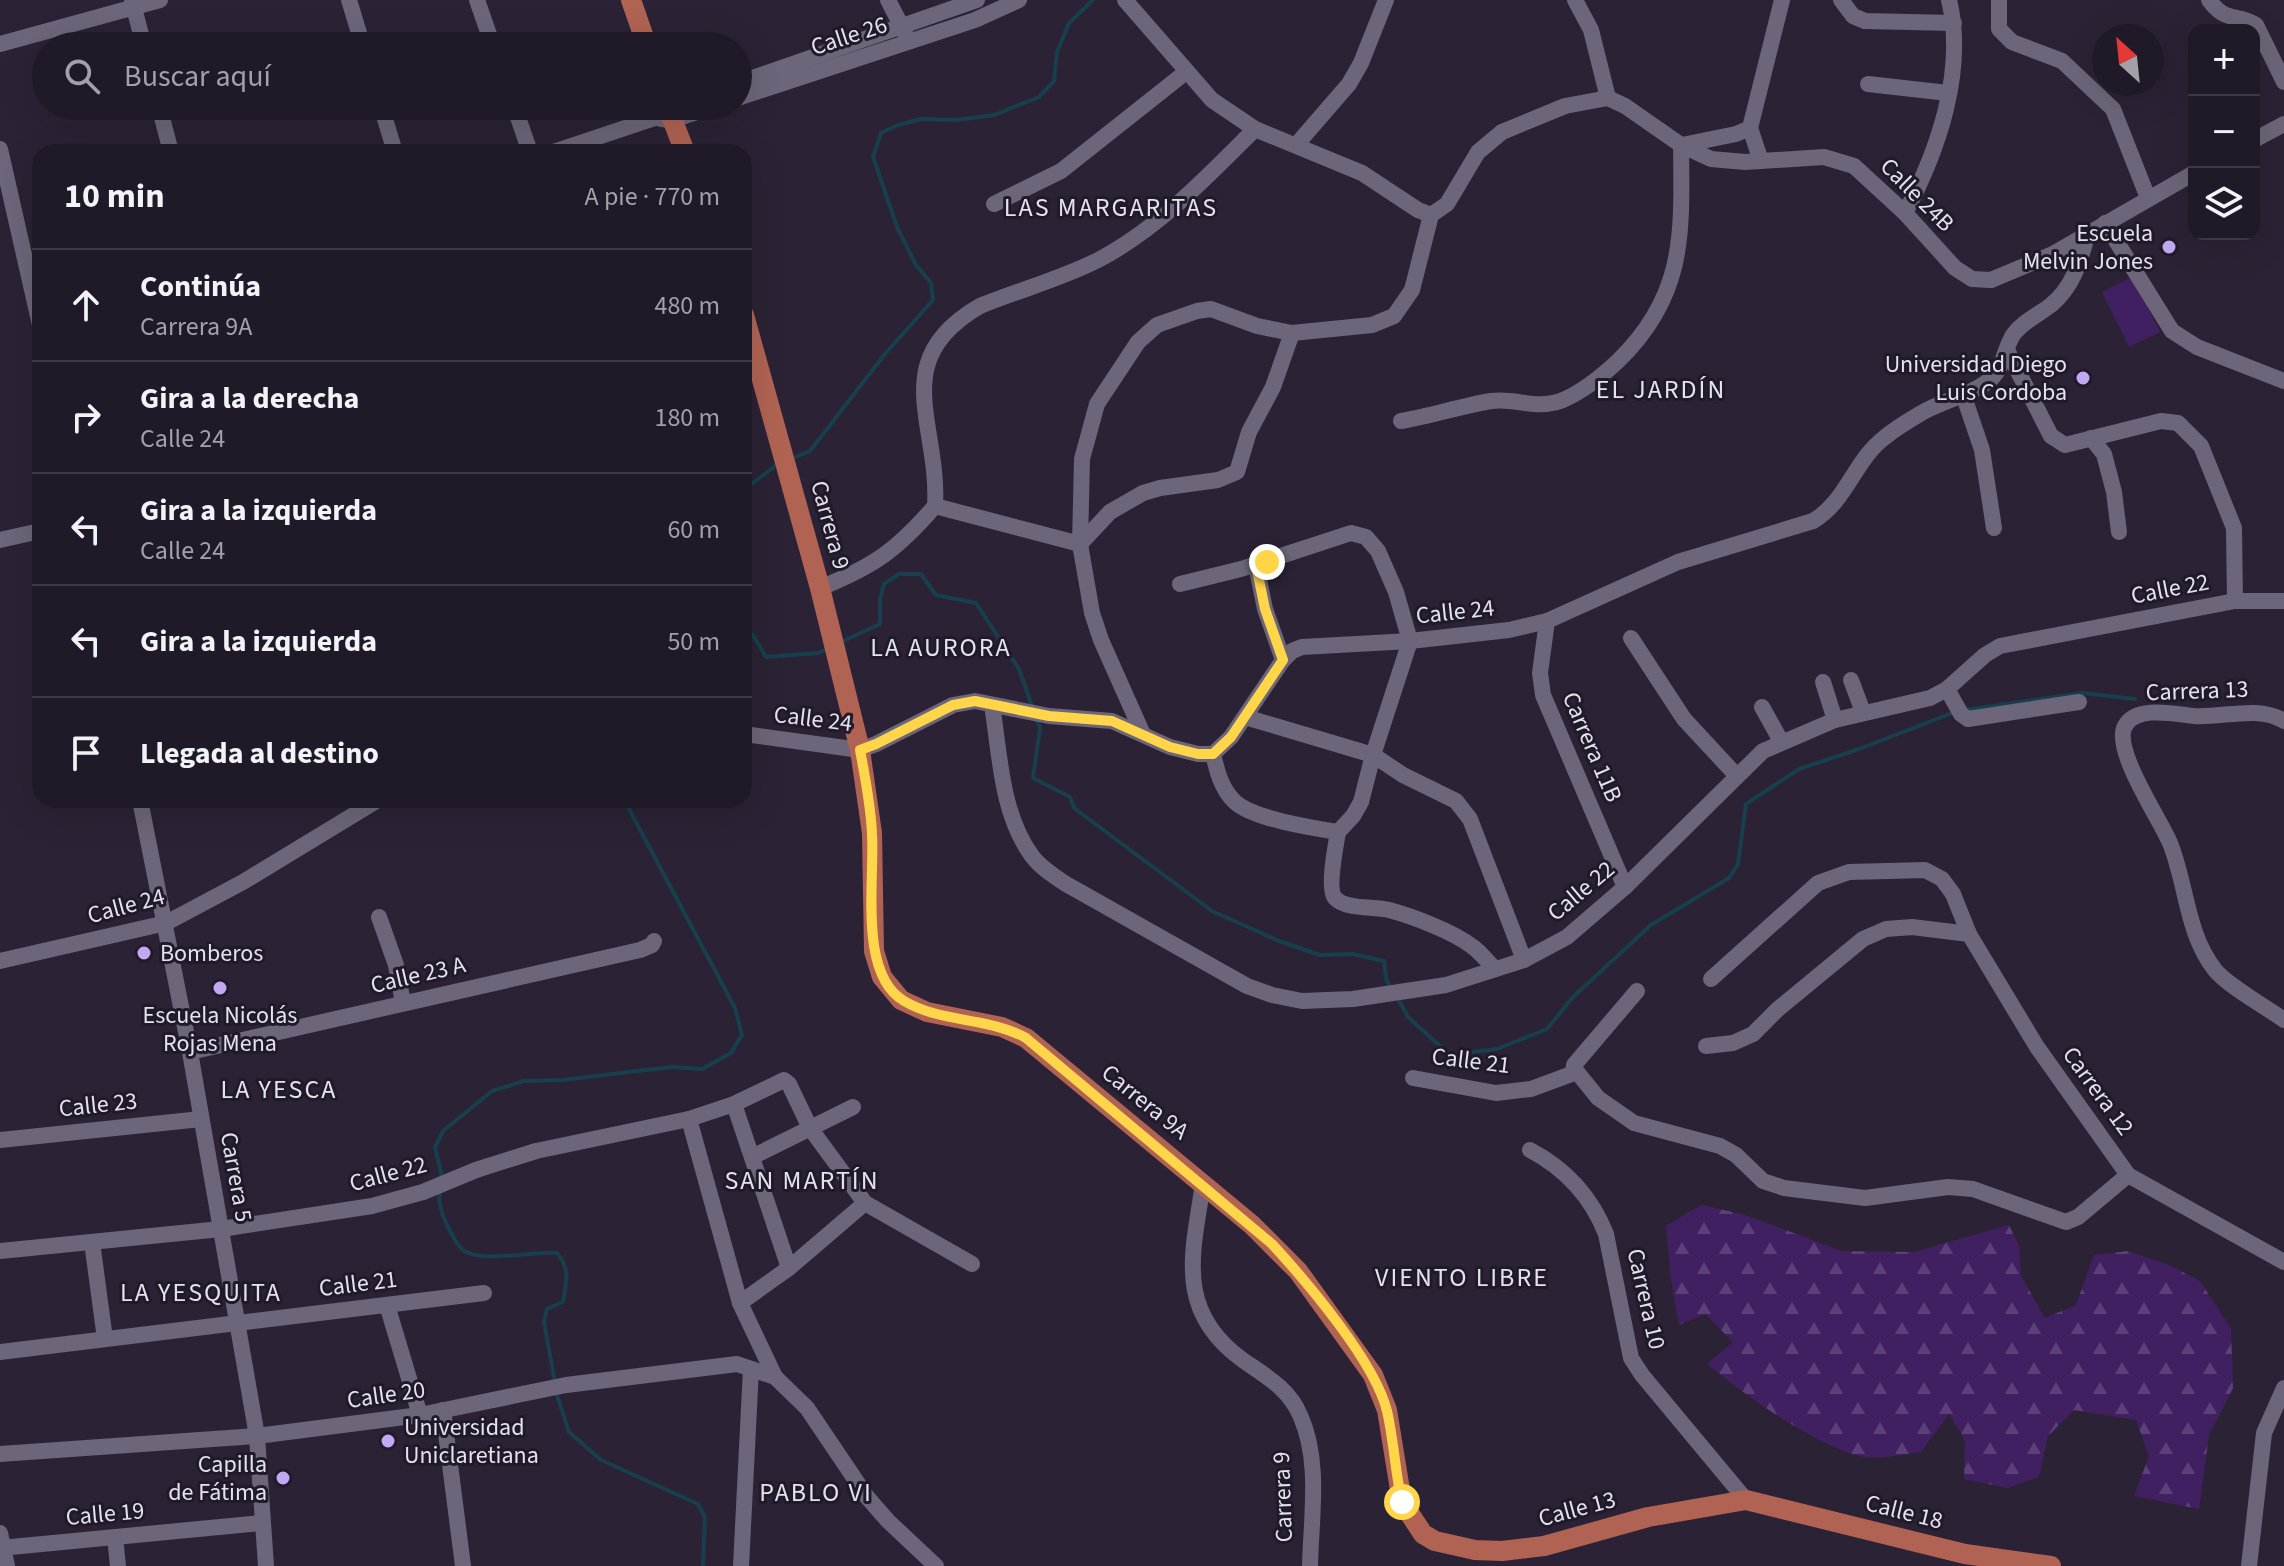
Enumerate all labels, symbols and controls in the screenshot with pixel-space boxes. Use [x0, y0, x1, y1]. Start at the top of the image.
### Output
street label: Calle 26 [806, 7, 892, 65]
north arrow [2092, 24, 2164, 96]
map controls [2188, 24, 2260, 240]
button: + [2188, 24, 2260, 96]
search box [32, 32, 752, 120]
icon: search [60, 54, 104, 98]
text: Buscar aquí [124, 55, 271, 98]
button: − [2188, 96, 2260, 168]
street label: Calle 24B [1872, 150, 1962, 240]
button: layers [2188, 168, 2260, 240]
text: 10 min [64, 172, 165, 221]
text: A pie · 770 m [585, 178, 720, 215]
district label: LAS MARGARITAS [1004, 189, 1218, 226]
place label: Escuela Melvin Jones [2023, 216, 2153, 279]
marker: Escuela Melvin Jones [2160, 238, 2178, 256]
text: Continúa [140, 265, 261, 308]
icon: ahead [64, 283, 108, 327]
text: 480 m [654, 287, 720, 324]
text: Carrera 9A [140, 308, 252, 345]
place label: Universidad Diego Luis Cordoba [1885, 347, 2067, 410]
marker: Universidad Diego Luis Cordoba [2074, 369, 2092, 387]
district label: EL JARDÍN [1596, 371, 1726, 408]
text: Gira a la derecha [140, 377, 359, 420]
icon: right [64, 395, 108, 439]
text: 180 m [654, 399, 720, 436]
text: Calle 24 [140, 420, 225, 457]
street label: Carrera 9 [801, 477, 859, 573]
text: Gira a la izquierda [140, 489, 377, 532]
icon: left [64, 507, 108, 551]
text: 60 m [667, 511, 720, 548]
text: Calle 24 [140, 532, 225, 569]
route end [1249, 544, 1285, 580]
street label: Calle 22 [2128, 564, 2212, 614]
street label: Calle 24 [1414, 590, 1496, 634]
icon: left [64, 619, 108, 663]
text: Gira a la izquierda [140, 620, 377, 663]
text: 50 m [667, 623, 720, 660]
district label: LA AURORA [870, 629, 1012, 666]
street label: Carrera 13 [2145, 672, 2249, 710]
street label: Carrera 11B [1553, 686, 1631, 808]
street label: Calle 24 [772, 697, 854, 741]
icon: arrive [64, 731, 108, 775]
text: Llegada al destino [140, 732, 379, 775]
street label: Calle 22 [1540, 852, 1622, 930]
street label: Calle 24 [84, 879, 169, 933]
place label: Bomberos [160, 936, 263, 971]
marker: Bomberos [135, 944, 153, 962]
street label: Calle 23 A [367, 947, 469, 1003]
marker: Escuela Nicolás Rojas Mena [211, 979, 229, 997]
place label: Escuela Nicolás Rojas Mena [143, 998, 297, 1061]
street label: Calle 21 [1430, 1039, 1512, 1083]
street label: Carrera 12 [2054, 1039, 2142, 1143]
street label: Carrera 9A [1094, 1056, 1196, 1148]
district label: LA YESCA [221, 1071, 337, 1108]
street label: Calle 23 [57, 1083, 139, 1127]
street label: Carrera 5 [211, 1129, 261, 1225]
street label: Calle 22 [346, 1147, 430, 1201]
district label: SAN MARTÍN [724, 1162, 880, 1199]
street label: Carrera 10 [1617, 1245, 1675, 1353]
district label: VIENTO LIBRE [1375, 1259, 1549, 1296]
street label: Calle 21 [317, 1262, 399, 1306]
district label: LA YESQUITA [120, 1274, 282, 1311]
street label: Calle 20 [345, 1372, 427, 1418]
place label: Universidad Uniclaretiana [404, 1410, 539, 1473]
marker: Universidad Uniclaretiana [379, 1432, 397, 1450]
place label: Capilla de Fátima [168, 1447, 267, 1510]
street label: Carrera 9 [1264, 1451, 1302, 1543]
marker: Capilla de Fátima [274, 1469, 292, 1487]
district label: PABLO VI [759, 1474, 873, 1511]
street label: Calle 13 [1535, 1482, 1619, 1536]
route start [1384, 1484, 1420, 1520]
street label: Calle 18 [1862, 1486, 1946, 1538]
street label: Calle 19 [64, 1493, 146, 1535]

